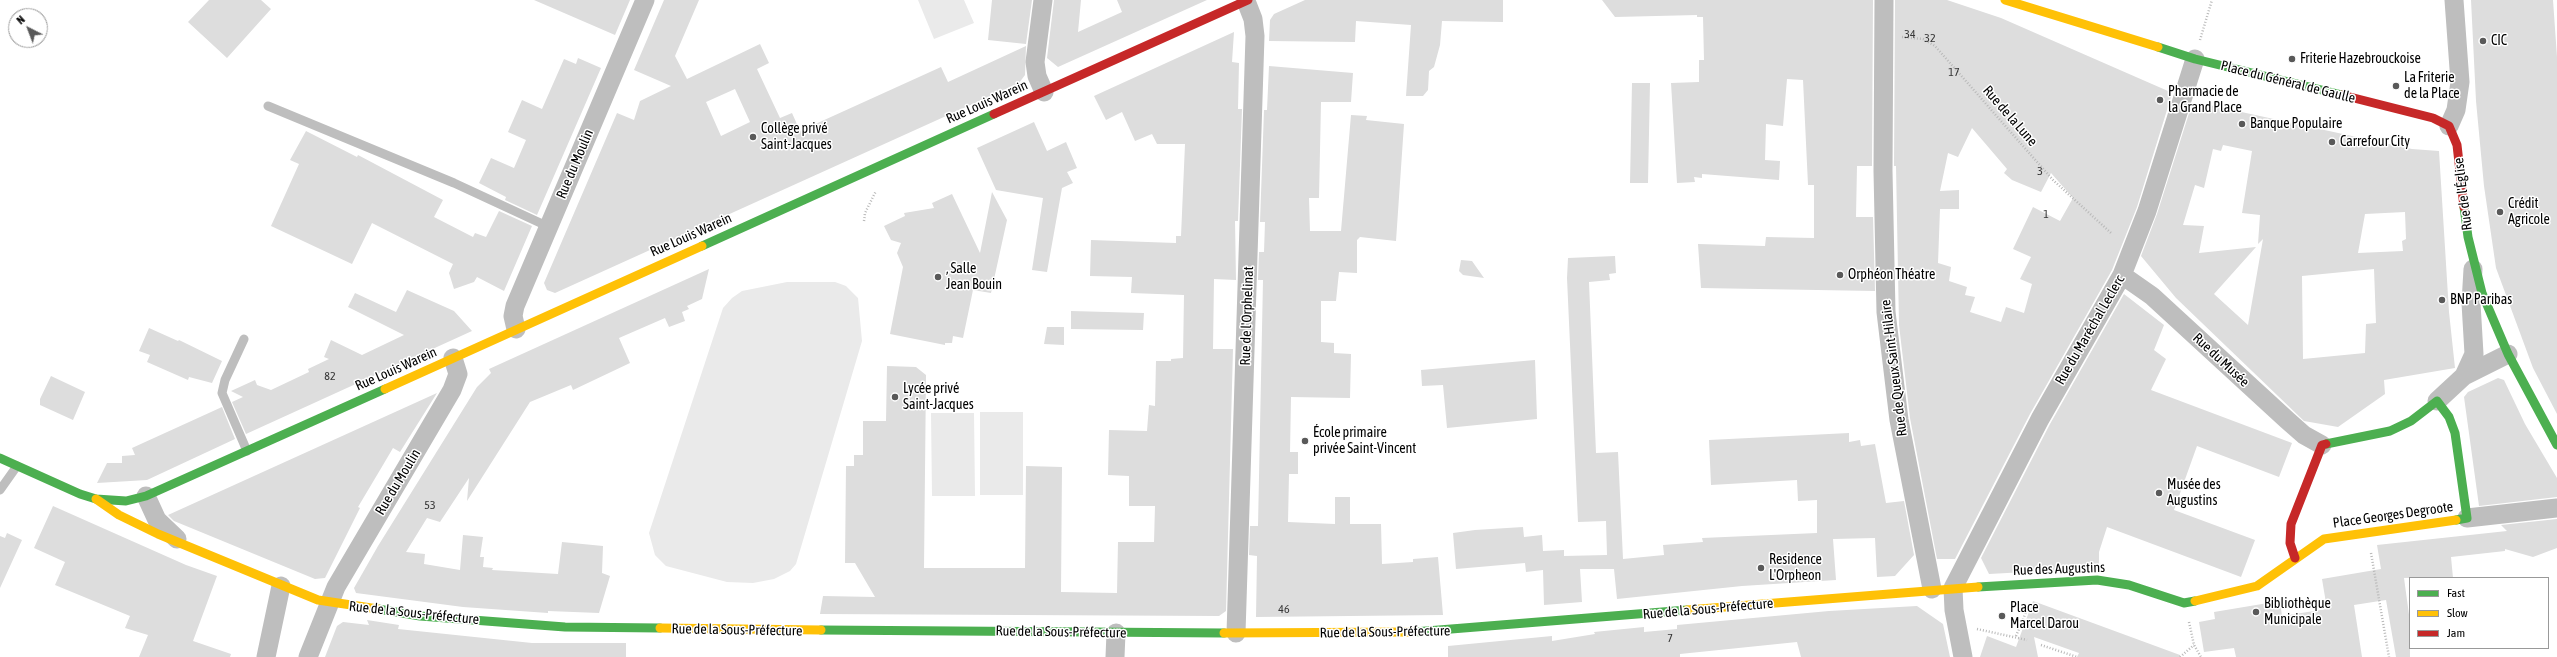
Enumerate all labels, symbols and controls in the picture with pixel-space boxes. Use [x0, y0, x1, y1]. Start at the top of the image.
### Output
north arrow [8, 8, 48, 48]
text: N [14, 13, 27, 26]
house number: 34 [1904, 27, 1916, 41]
house number: 32 [1924, 31, 1936, 45]
place label: CIC [2491, 33, 2507, 49]
marker: CIC [2478, 36, 2488, 46]
place label: Friterie Hazebrouckoise [2300, 51, 2421, 67]
marker: Friterie Hazebrouckoise [2287, 54, 2297, 64]
street label: Place du Général de Gaulle [2219, 57, 2357, 107]
house number: 17 [1948, 65, 1960, 79]
place label: La Friterie de la Place [2404, 70, 2460, 102]
street label: Rue Louis Warein [944, 77, 1030, 127]
marker: La Friterie de la Place [2391, 81, 2401, 91]
street label: Rue de la Lune [1979, 82, 2041, 150]
place label: Pharmacie de la Grand Place [2168, 84, 2242, 116]
marker: Pharmacie de la Grand Place [2155, 95, 2165, 105]
place label: Banque Populaire [2250, 116, 2342, 132]
marker: Banque Populaire [2237, 119, 2247, 129]
place label: Collège privé Saint-Jacques [761, 121, 832, 154]
street label: Rue du Moulin [553, 127, 597, 201]
marker: Collège privé Saint-Jacques [748, 132, 758, 142]
place label: Carrefour City [2340, 134, 2410, 150]
marker: Carrefour City [2327, 137, 2337, 147]
street label: Rue de l'Église [2450, 157, 2476, 231]
house number: 3 [2037, 164, 2043, 178]
place label: Crédit Agricole [2508, 196, 2550, 228]
house number: 1 [2043, 207, 2049, 221]
marker: Crédit Agricole [2495, 207, 2505, 217]
street label: Rue Louis Warein [648, 210, 734, 260]
place label: , Salle Jean Bouin [946, 261, 1002, 294]
street label: Rue de l'Orphelinat [1237, 266, 1257, 366]
place label: Orphéon Théatre [1848, 267, 1935, 283]
marker: Orphéon Théatre [1835, 270, 1845, 280]
marker: , Salle Jean Bouin [933, 272, 943, 282]
street label: Rue du Maréchal Leclerc [2052, 272, 2128, 388]
place label: BNP Paribas [2450, 292, 2512, 308]
marker: BNP Paribas [2437, 295, 2447, 305]
street label: Rue de Queux Saint-Hilaire [1877, 299, 1911, 437]
street label: Rue du Musée [2189, 330, 2253, 390]
street label: Rue Louis Warein [353, 344, 439, 394]
house number: 82 [324, 369, 336, 383]
place label: Lycée privé Saint-Jacques [903, 381, 974, 414]
marker: Lycée privé Saint-Jacques [890, 392, 900, 402]
place label: École primaire privée Saint-Vincent [1313, 425, 1416, 458]
marker: École primaire privée Saint-Vincent [1300, 436, 1310, 446]
street label: Rue du Moulin [372, 446, 424, 518]
place label: Musée des Augustins [2167, 477, 2221, 510]
marker: Musée des Augustins [2154, 488, 2164, 498]
house number: 53 [424, 498, 436, 512]
street label: Place Georges Degroote [2332, 498, 2454, 532]
place label: Residence L'Orpheon [1769, 552, 1822, 584]
street label: Rue des Augustins [2013, 559, 2105, 579]
marker: Residence L'Orpheon [1756, 563, 1766, 573]
legend [2409, 577, 2549, 649]
text: Fast [2447, 586, 2465, 600]
street label: Rue de la Sous-Préfecture [1642, 595, 1774, 623]
place label: Bibliothèque Municipale [2264, 596, 2331, 628]
street label: Rue de la Sous-Préfecture [348, 598, 480, 628]
place label: Place Marcel Darou [2010, 600, 2079, 632]
house number: 46 [1278, 602, 1290, 616]
text: Slow [2447, 606, 2468, 620]
marker: Bibliothèque Municipale [2251, 607, 2261, 617]
marker: Place Marcel Darou [1997, 611, 2007, 621]
street label: Rue de la Sous-Préfecture [672, 620, 802, 640]
street label: Rue de la Sous-Préfecture [996, 622, 1126, 642]
street label: Rue de la Sous-Préfecture [1320, 622, 1450, 642]
text: Jam [2447, 626, 2465, 640]
house number: 7 [1667, 631, 1673, 645]

